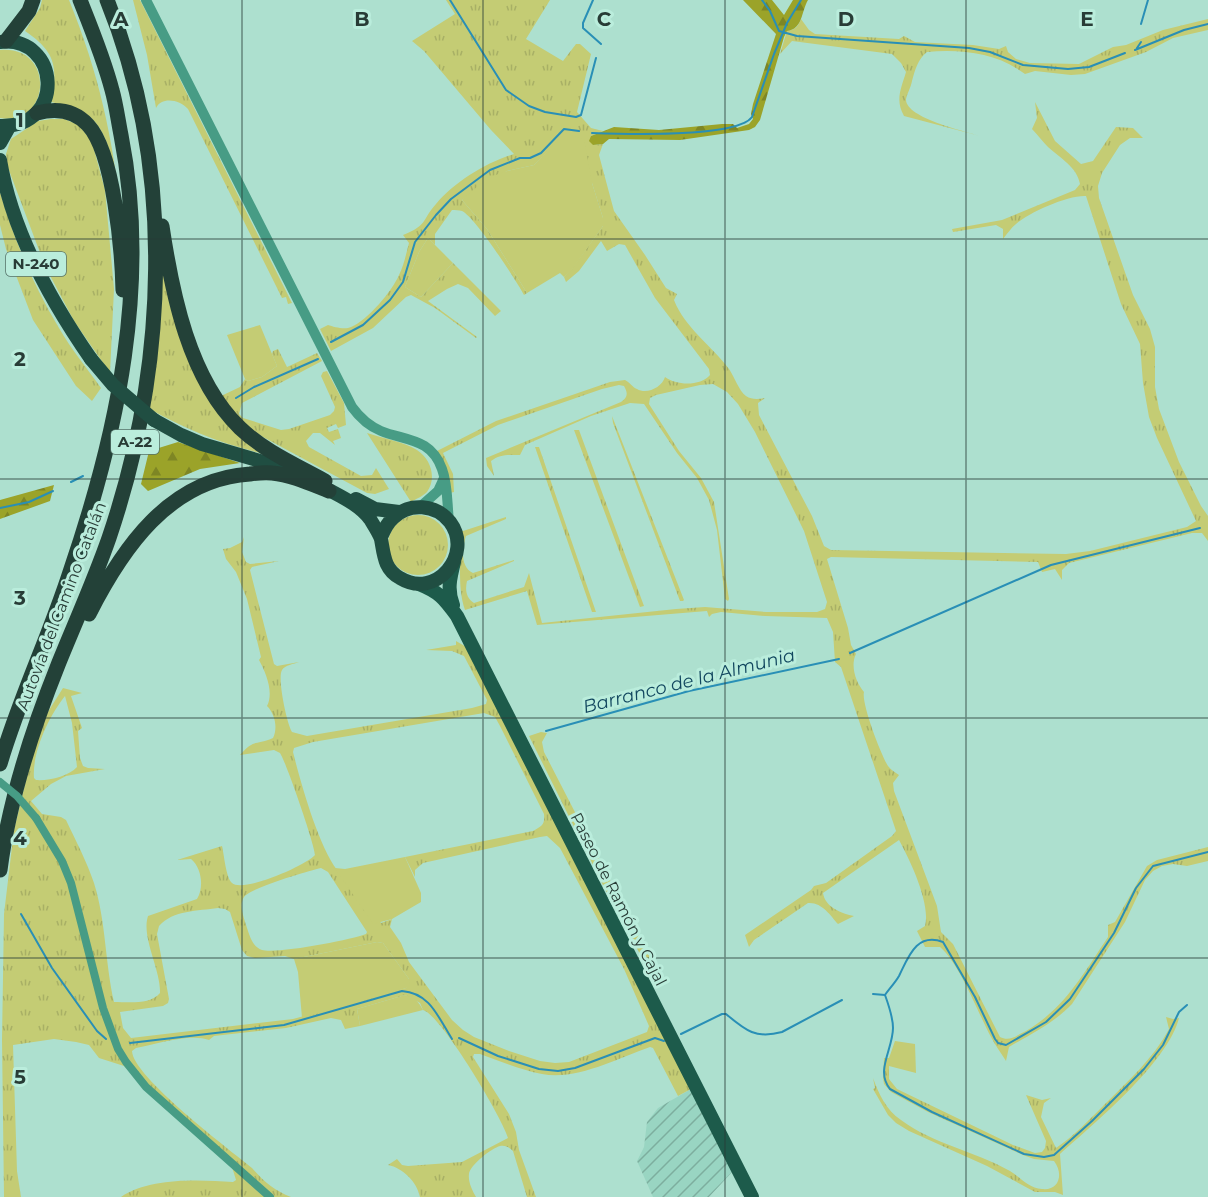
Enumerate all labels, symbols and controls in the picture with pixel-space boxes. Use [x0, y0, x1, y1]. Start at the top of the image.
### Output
text: A [112, 7, 129, 31]
text: B [354, 7, 370, 31]
text: C [597, 7, 612, 31]
text: D [838, 7, 854, 31]
text: E [1080, 7, 1094, 31]
text: 1 [16, 108, 24, 132]
road number: N-240 [6, 252, 66, 276]
text: 2 [14, 347, 26, 371]
road number: A-22 [111, 430, 159, 454]
street label: Autovía del Camino Catalán [13, 499, 110, 713]
text: 3 [13, 586, 26, 610]
water label: Barranco de la Almunia [581, 644, 797, 718]
street label: Paseo de Ramón y Cajal [567, 810, 671, 989]
text: 4 [13, 826, 27, 850]
text: 5 [14, 1065, 26, 1089]

